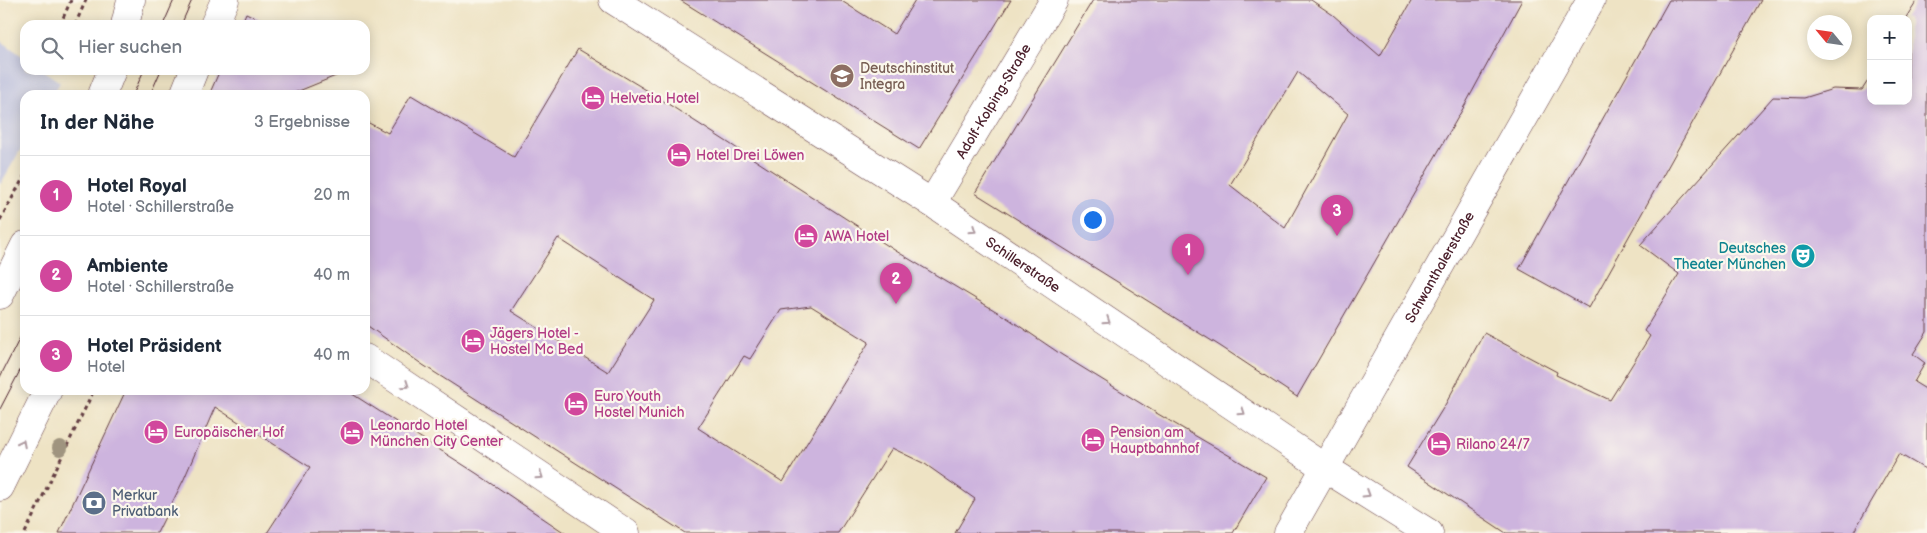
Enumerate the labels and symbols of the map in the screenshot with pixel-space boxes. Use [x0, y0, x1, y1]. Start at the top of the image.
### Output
north arrow [1807, 15, 1852, 60]
street label: Adolf-Kolping-Straße [952, 40, 1034, 162]
place label: Deutschinstitut Integra [860, 60, 955, 93]
school or university icon: Deutschinstitut Integra [829, 63, 855, 89]
hotel icon: Helvetia Hotel [580, 85, 606, 111]
place label: Helvetia Hotel [610, 90, 699, 107]
hotel icon: Hotel Drei Löwen [666, 142, 692, 168]
place label: Hotel Drei Löwen [696, 147, 804, 164]
pin: 3 [1321, 195, 1353, 236]
your location [1080, 207, 1106, 233]
street label: Schwanthalerstraße [1401, 208, 1478, 326]
hotel icon: AWA Hotel [793, 223, 819, 249]
one-way arrow [967, 224, 976, 233]
place label: AWA Hotel [824, 228, 889, 245]
street label: Schillerstraße [982, 233, 1064, 296]
pin: 1 [1172, 234, 1204, 275]
place label: Deutsches Theater München [1674, 240, 1786, 273]
theatre icon: Deutsches Theater München [1790, 243, 1816, 269]
pin: 2 [880, 263, 912, 304]
one-way arrow [1102, 315, 1111, 324]
place label: Jägers Hotel - Hostel Mc Bed [490, 325, 583, 358]
hotel icon: Jägers Hotel - Hostel Mc Bed [460, 328, 486, 354]
one-way arrow [400, 379, 410, 388]
place label: Euro Youth Hostel Munich [594, 388, 685, 421]
hotel icon: Euro Youth Hostel Munich [563, 391, 589, 417]
one-way arrow [1236, 406, 1246, 415]
place label: Leonardo Hotel München City Center [370, 417, 504, 450]
hotel icon: Europäischer Hof [143, 419, 169, 445]
hotel icon: Leonardo Hotel München City Center [339, 420, 365, 446]
place label: Europäischer Hof [174, 424, 285, 441]
place label: Pension am Hauptbahnhof [1110, 424, 1200, 457]
hotel icon: Pension am Hauptbahnhof [1080, 427, 1106, 453]
hotel icon: Rilano 24/7 [1426, 431, 1452, 457]
place label: Rilano 24/7 [1456, 436, 1530, 453]
one-way arrow [16, 439, 26, 448]
one-way arrow [535, 470, 544, 479]
place label: Merkur Privatbank [112, 487, 178, 520]
one-way arrow [1361, 488, 1370, 497]
bank icon: Merkur Privatbank [81, 490, 107, 516]

